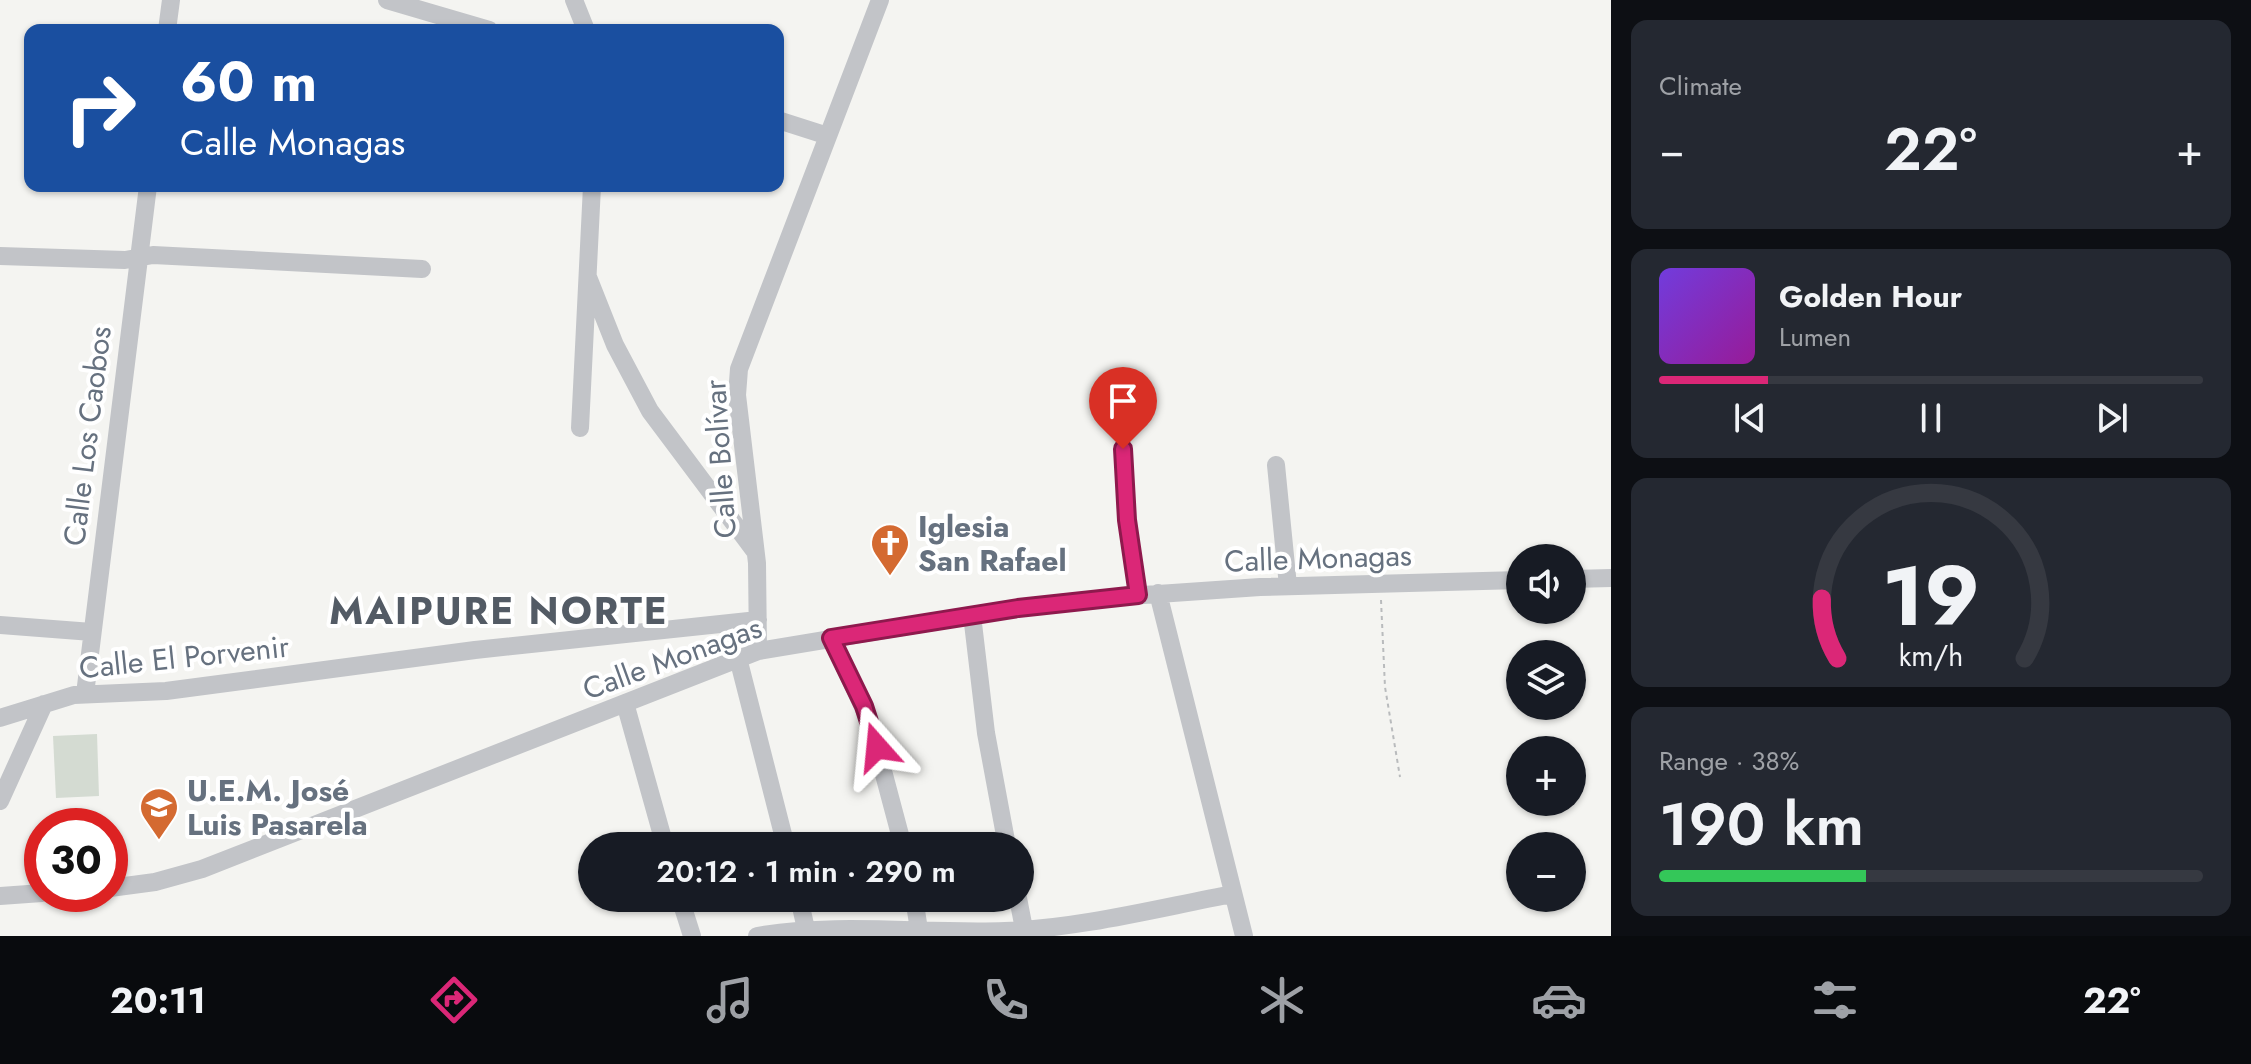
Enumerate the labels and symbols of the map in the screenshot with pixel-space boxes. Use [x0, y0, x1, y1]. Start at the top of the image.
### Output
street label: Calle Los Caobos [52, 324, 122, 548]
pin [1089, 367, 1157, 449]
street label: Calle Bolívar [693, 378, 747, 540]
place label: Iglesia San Rafael [918, 505, 1067, 582]
church icon: Iglesia San Rafael [869, 522, 911, 577]
street label: Calle Monagas [1223, 533, 1413, 583]
district label: MAIPURE NORTE [329, 583, 669, 638]
street label: Calle Monagas [576, 606, 768, 710]
street label: Calle El Porvenir [77, 625, 292, 689]
position arrow [835, 705, 919, 789]
place label: U.E.M. José Luis Pasarela [187, 769, 368, 846]
school or university icon: U.E.M. José Luis Pasarela [138, 786, 180, 841]
speed limit sign: 30 [24, 808, 128, 912]

